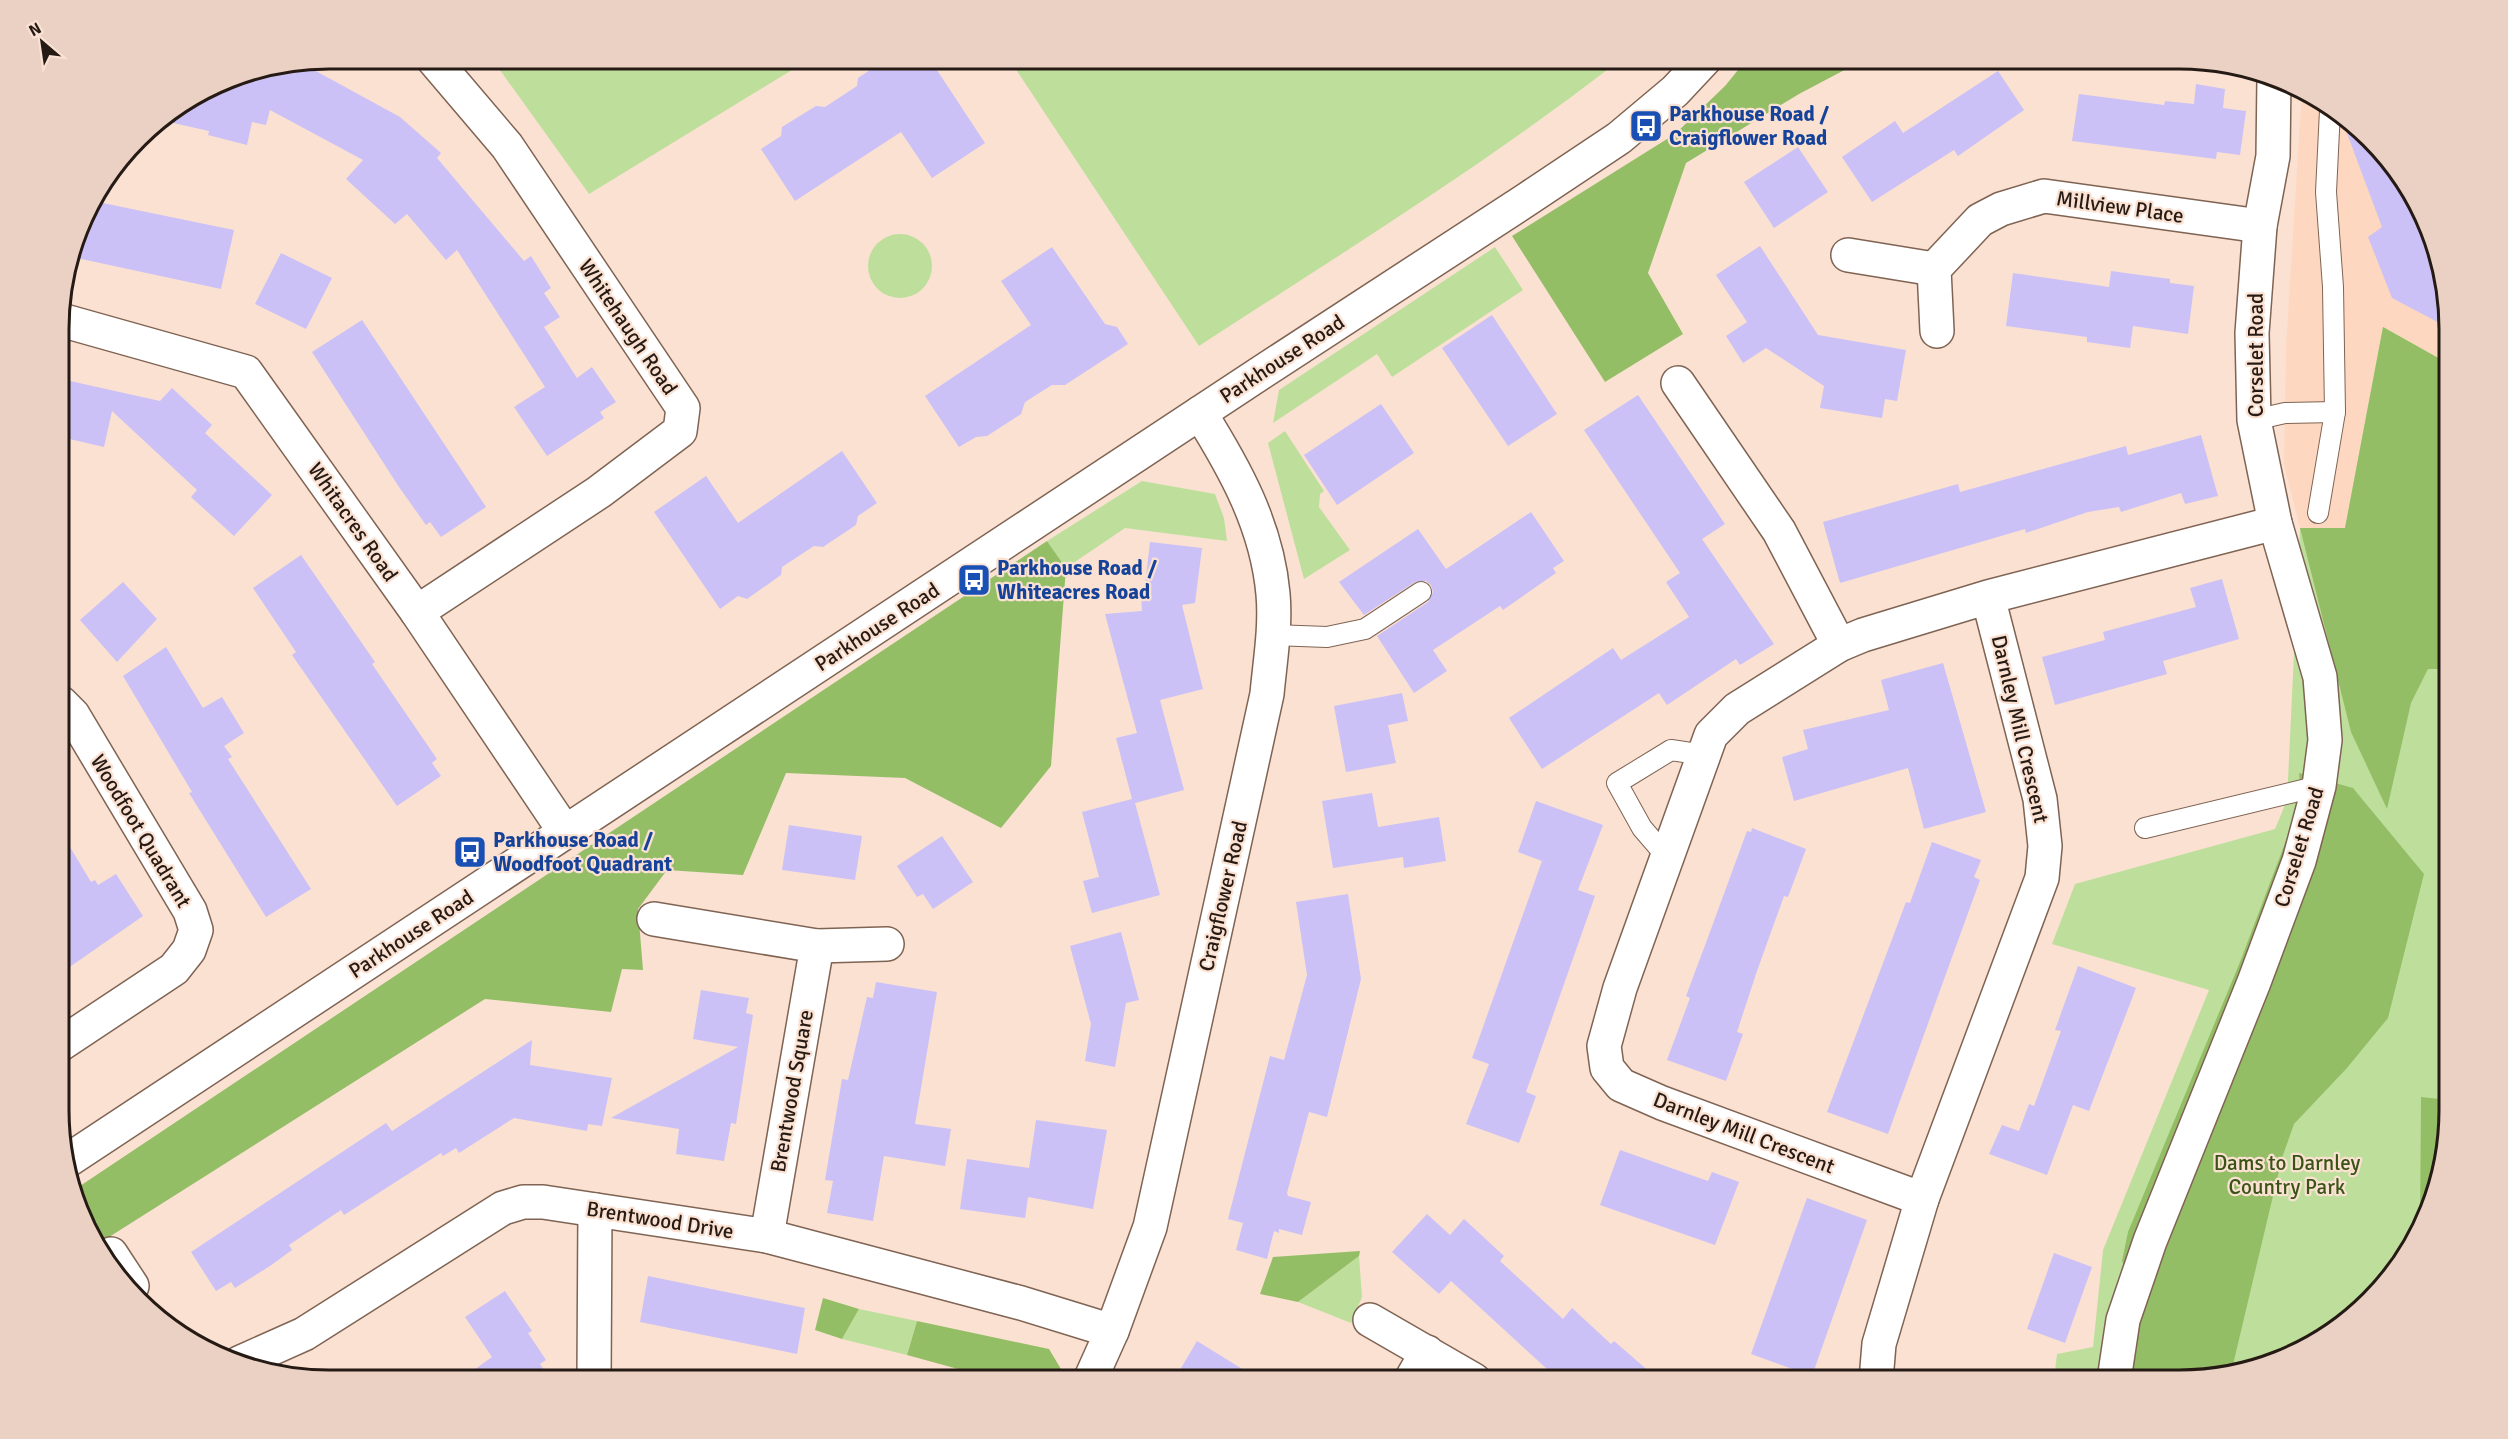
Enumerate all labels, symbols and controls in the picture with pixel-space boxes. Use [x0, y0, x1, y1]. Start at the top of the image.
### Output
north arrow [12, 12, 72, 72]
text: N [25, 18, 45, 41]
place label: Parkhouse Road / Craigflower Road [1669, 101, 1829, 151]
bus stop icon: Parkhouse Road / Craigflower Road [1628, 108, 1664, 144]
street label: Millview Place [2055, 185, 2185, 229]
street label: Whitehaugh Road [573, 254, 683, 400]
street label: Corselet Road [2243, 293, 2269, 417]
street label: Parkhouse Road [1215, 309, 1349, 409]
street label: Whitacres Road [302, 457, 404, 587]
place label: Parkhouse Road / Whiteacres Road [997, 555, 1157, 605]
bus stop icon: Parkhouse Road / Whiteacres Road [956, 562, 992, 598]
street label: Parkhouse Road [810, 577, 944, 677]
street label: Darnley Mill Crescent [1986, 632, 2054, 826]
street label: Woodfoot Quadrant [85, 750, 197, 912]
street label: Corselet Road [2268, 784, 2330, 910]
street label: Craigflower Road [1193, 818, 1253, 974]
place label: Parkhouse Road / Woodfoot Quadrant [493, 827, 672, 877]
bus stop icon: Parkhouse Road / Woodfoot Quadrant [452, 834, 488, 870]
street label: Parkhouse Road [344, 884, 478, 984]
street label: Brentwood Square [765, 1008, 819, 1174]
street label: Darnley Mill Crescent [1650, 1086, 1838, 1180]
park label: Dams to Darnley Country Park [2214, 1150, 2360, 1200]
street label: Brentwood Drive [585, 1196, 735, 1244]

